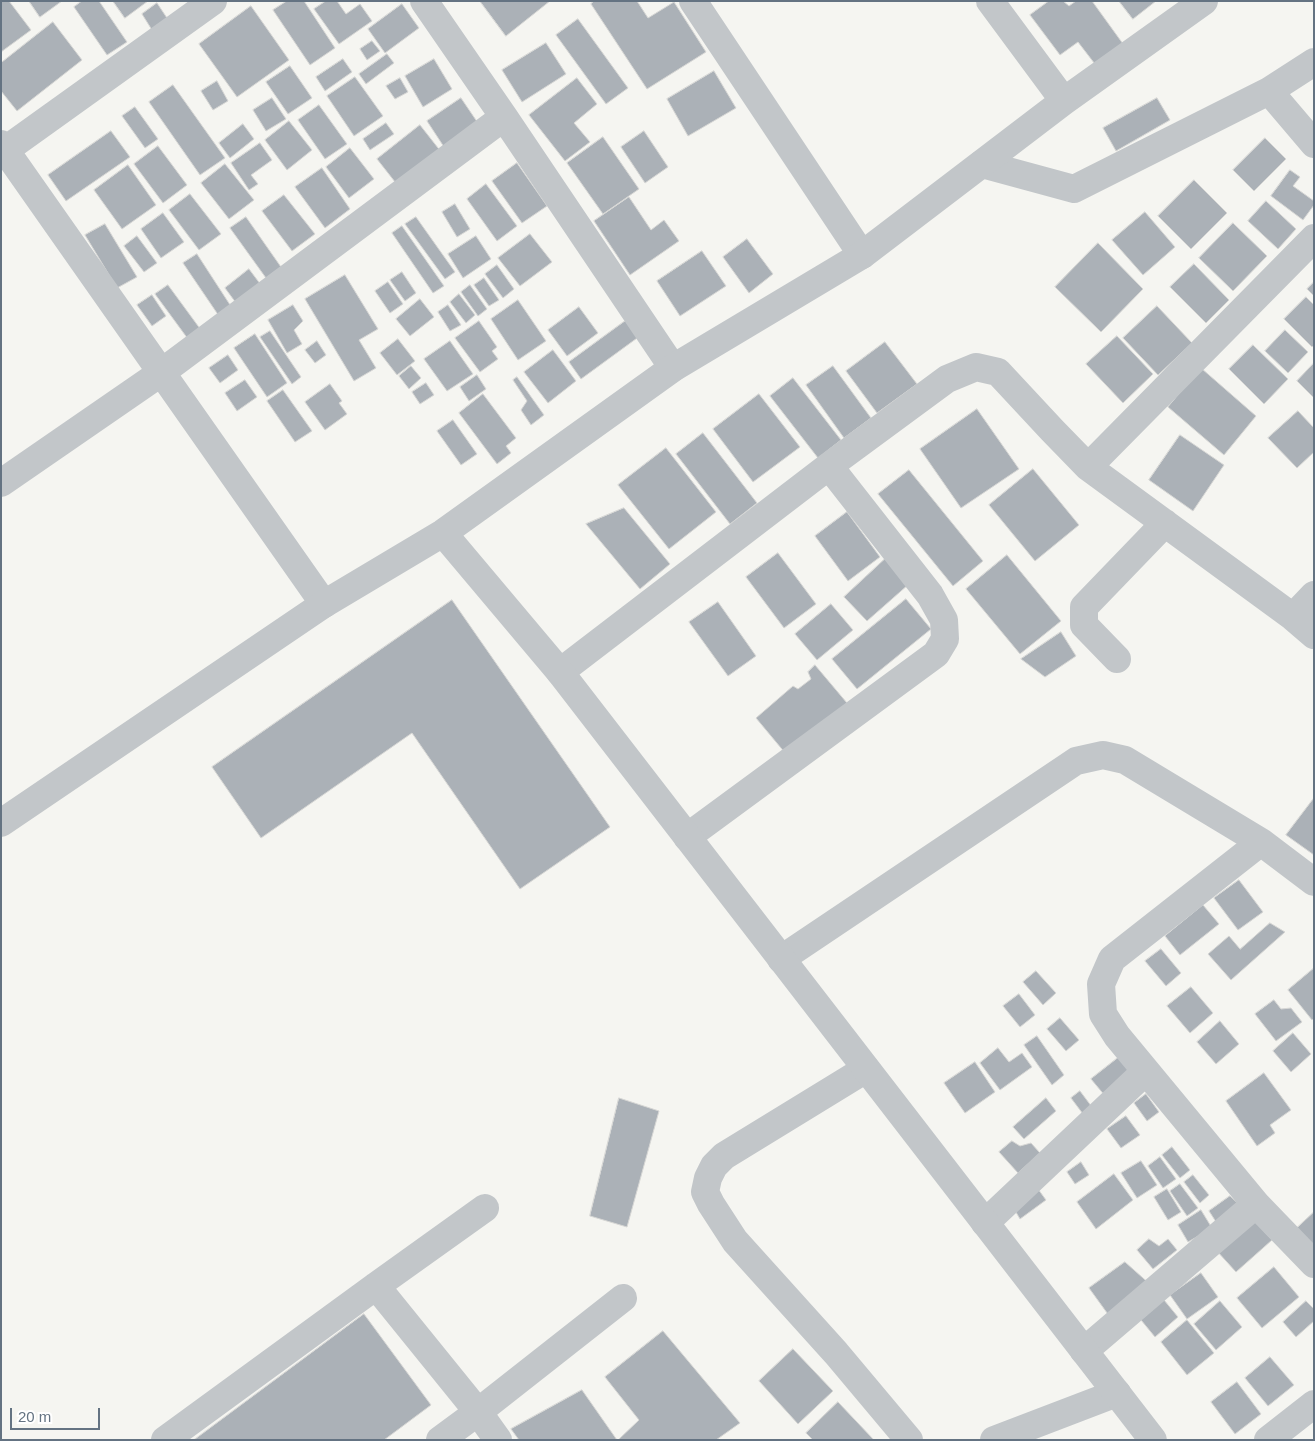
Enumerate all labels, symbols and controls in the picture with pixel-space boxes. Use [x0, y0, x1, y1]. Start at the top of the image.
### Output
scale bar [12, 1398, 102, 1430]
text: 20 m [18, 1408, 51, 1425]

